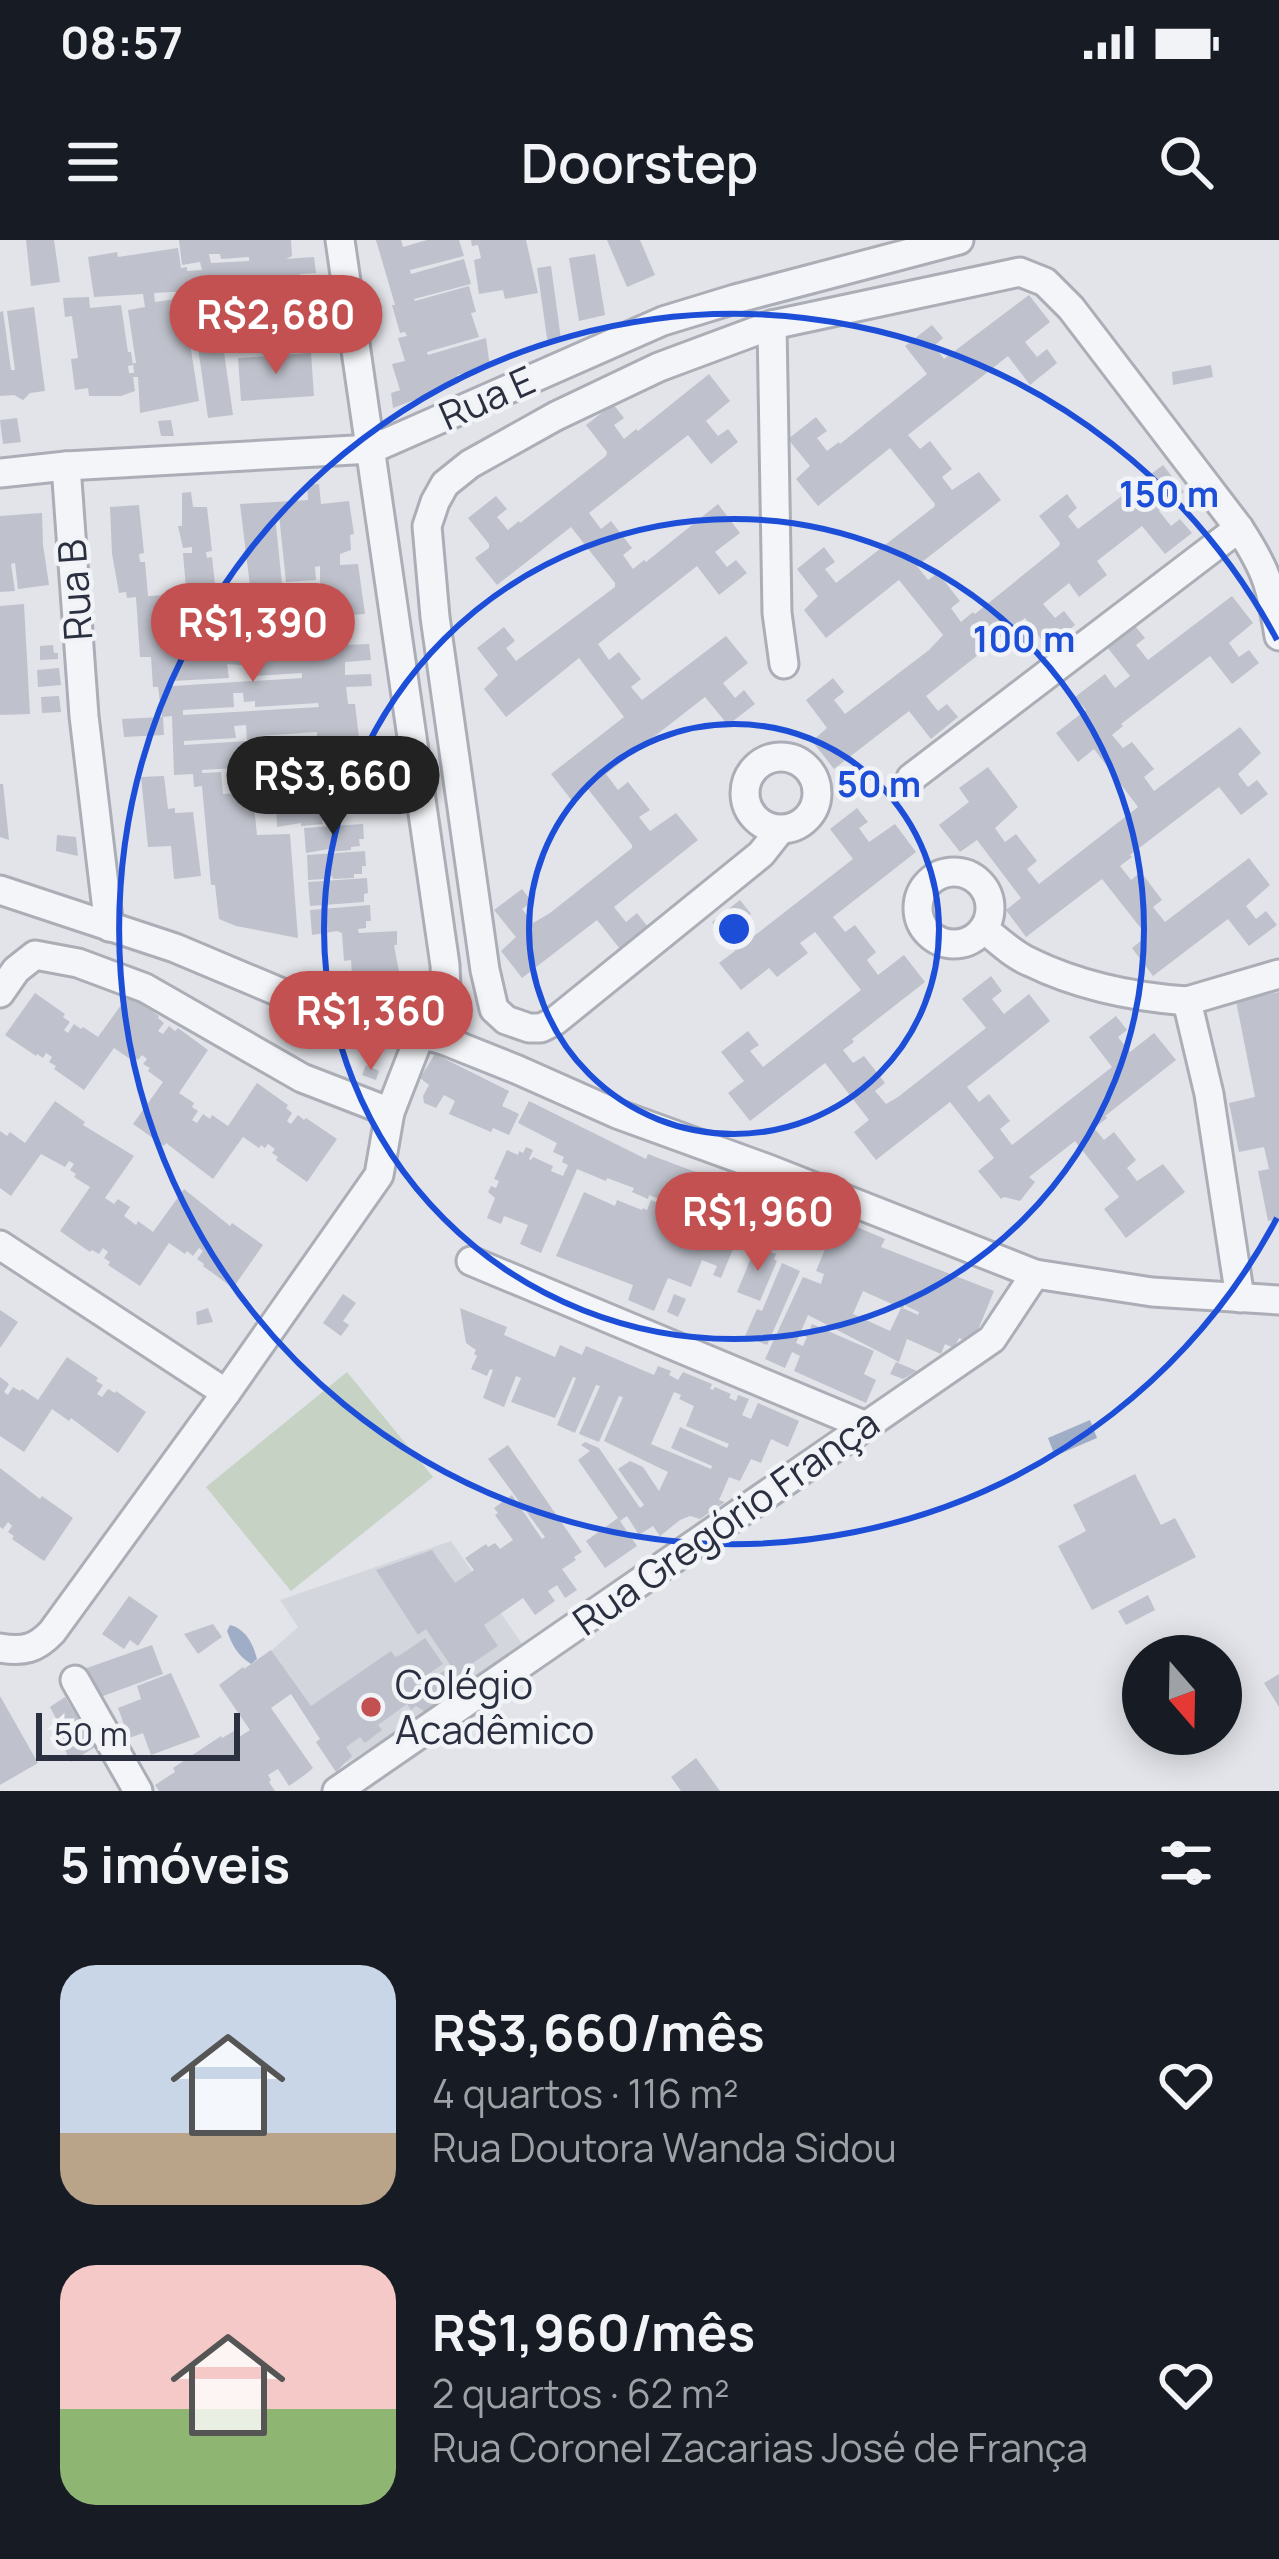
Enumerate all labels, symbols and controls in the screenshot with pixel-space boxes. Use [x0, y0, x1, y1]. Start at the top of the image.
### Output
text: 08:57 [60, 11, 183, 73]
text: Doorstep [521, 125, 758, 199]
icon: menu [60, 129, 126, 195]
icon: search [1153, 129, 1219, 195]
pin: R$2,680 [165, 275, 387, 377]
text: R$2,680 [196, 287, 356, 341]
street label: Rua E [430, 352, 543, 442]
text: 150 m [1119, 469, 1219, 518]
street label: Rua B [44, 538, 104, 642]
pin: R$1,390 [142, 583, 364, 685]
text: R$1,390 [178, 595, 328, 649]
text: 100 m [973, 614, 1075, 663]
pin: R$3,660 [222, 736, 444, 838]
text: R$3,660 [254, 748, 412, 802]
text: 50 m [837, 759, 921, 808]
centre of rings [713, 908, 755, 950]
pin: R$1,360 [260, 971, 482, 1073]
text: R$1,360 [296, 983, 446, 1037]
pin: R$1,960 [647, 1172, 869, 1274]
text: R$1,960 [682, 1184, 834, 1238]
street label: Rua Gregório França [562, 1395, 889, 1647]
north arrow [1122, 1635, 1242, 1755]
map controls [1122, 1635, 1242, 1755]
place label: Colégio Acadêmico [395, 1657, 594, 1756]
marker: Colégio Acadêmico [358, 1694, 384, 1720]
scale bar [36, 1707, 240, 1760]
text: 50 m [54, 1711, 128, 1756]
text: 5 imóveis [60, 1829, 290, 1898]
icon: filters [1153, 1830, 1219, 1896]
text: R$3,660/mês [432, 1997, 765, 2066]
icon: home [156, 2013, 300, 2157]
icon: heart [1153, 2052, 1219, 2118]
text: 4 quartos · 116 m² [432, 2066, 739, 2120]
text: Rua Doutora Wanda Sidou [432, 2120, 897, 2174]
text: R$1,960/mês [432, 2297, 755, 2366]
icon: home [156, 2313, 300, 2457]
icon: heart [1153, 2352, 1219, 2418]
text: 2 quartos · 62 m² [432, 2366, 730, 2420]
text: Rua Coronel Zacarias José de França [432, 2420, 1088, 2474]

